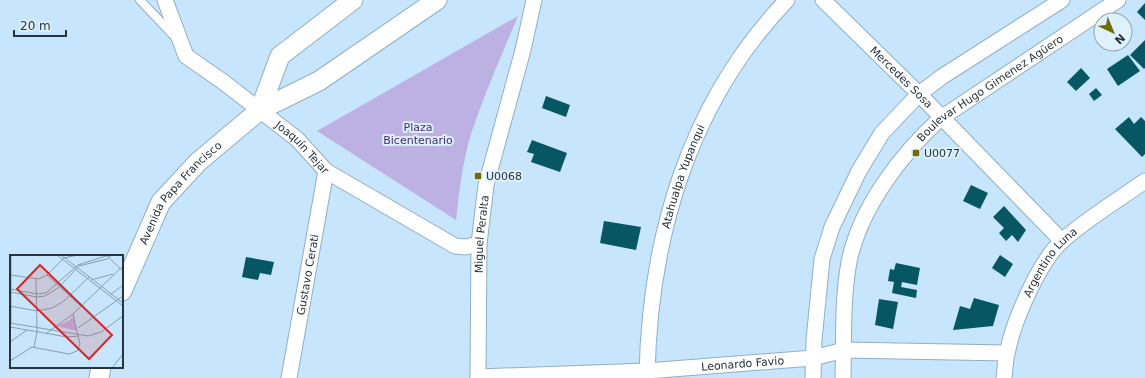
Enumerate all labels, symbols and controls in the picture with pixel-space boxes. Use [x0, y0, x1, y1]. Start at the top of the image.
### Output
scale bar [14, 12, 66, 38]
north arrow [1093, 12, 1133, 52]
text: 20 m [20, 19, 51, 33]
text: N [1112, 31, 1127, 47]
street label: Boulevar Hugo Gimenez Agüero [915, 32, 1066, 144]
street label: Mercedes Sosa [867, 44, 935, 111]
street label: Joaquín Tejar [272, 118, 332, 177]
park label: Plaza Bicentenario [383, 121, 453, 147]
street label: Atahualpa Yupanqui [660, 122, 708, 230]
street label: Avenida Papa Francisco [137, 139, 225, 247]
place label: U0077 [924, 147, 960, 160]
marker: U0077 [911, 148, 921, 158]
place label: U0068 [486, 170, 522, 183]
marker: U0068 [473, 171, 483, 181]
street label: Miguel Peralta [473, 194, 492, 273]
street label: Argentino Luna [1021, 225, 1080, 299]
street label: Gustavo Cerati [294, 233, 322, 316]
inset map [10, 255, 123, 368]
street label: Leonardo Favio [701, 354, 785, 374]

